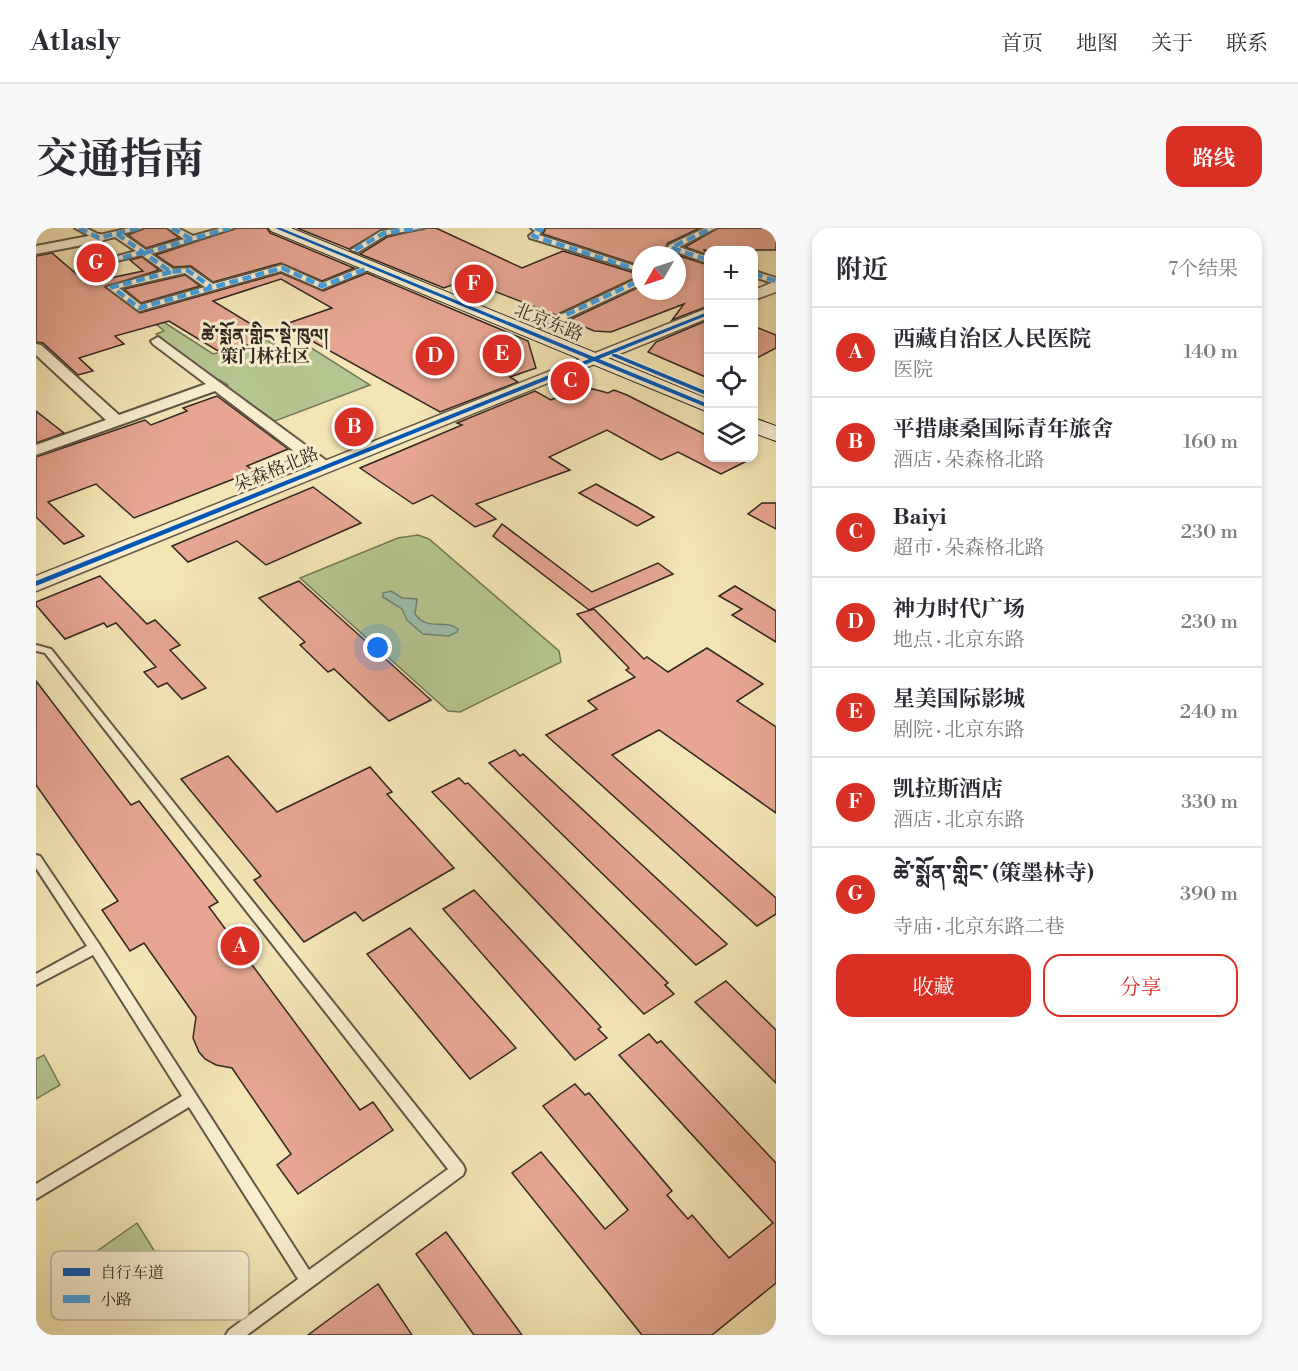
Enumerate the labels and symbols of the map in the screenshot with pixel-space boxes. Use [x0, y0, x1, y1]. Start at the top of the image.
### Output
pin: G [76, 240, 116, 285]
north arrow [632, 246, 686, 300]
pin: F [454, 262, 494, 306]
street label: 北京东路 [511, 298, 586, 347]
district label: ཚེ་སྨོན་གླིང་སྡེ་ཁུལ། 策门林社区 [201, 320, 329, 368]
pin: E [482, 332, 522, 376]
pin: D [416, 334, 454, 378]
pin: C [550, 358, 590, 404]
pin: B [334, 404, 374, 450]
street label: 朵森格北路 [230, 442, 322, 497]
your location [363, 633, 392, 662]
pin: A [220, 924, 260, 968]
legend [51, 1251, 249, 1320]
text: 自行车道 [100, 1263, 164, 1283]
text: 小路 [100, 1290, 132, 1310]

